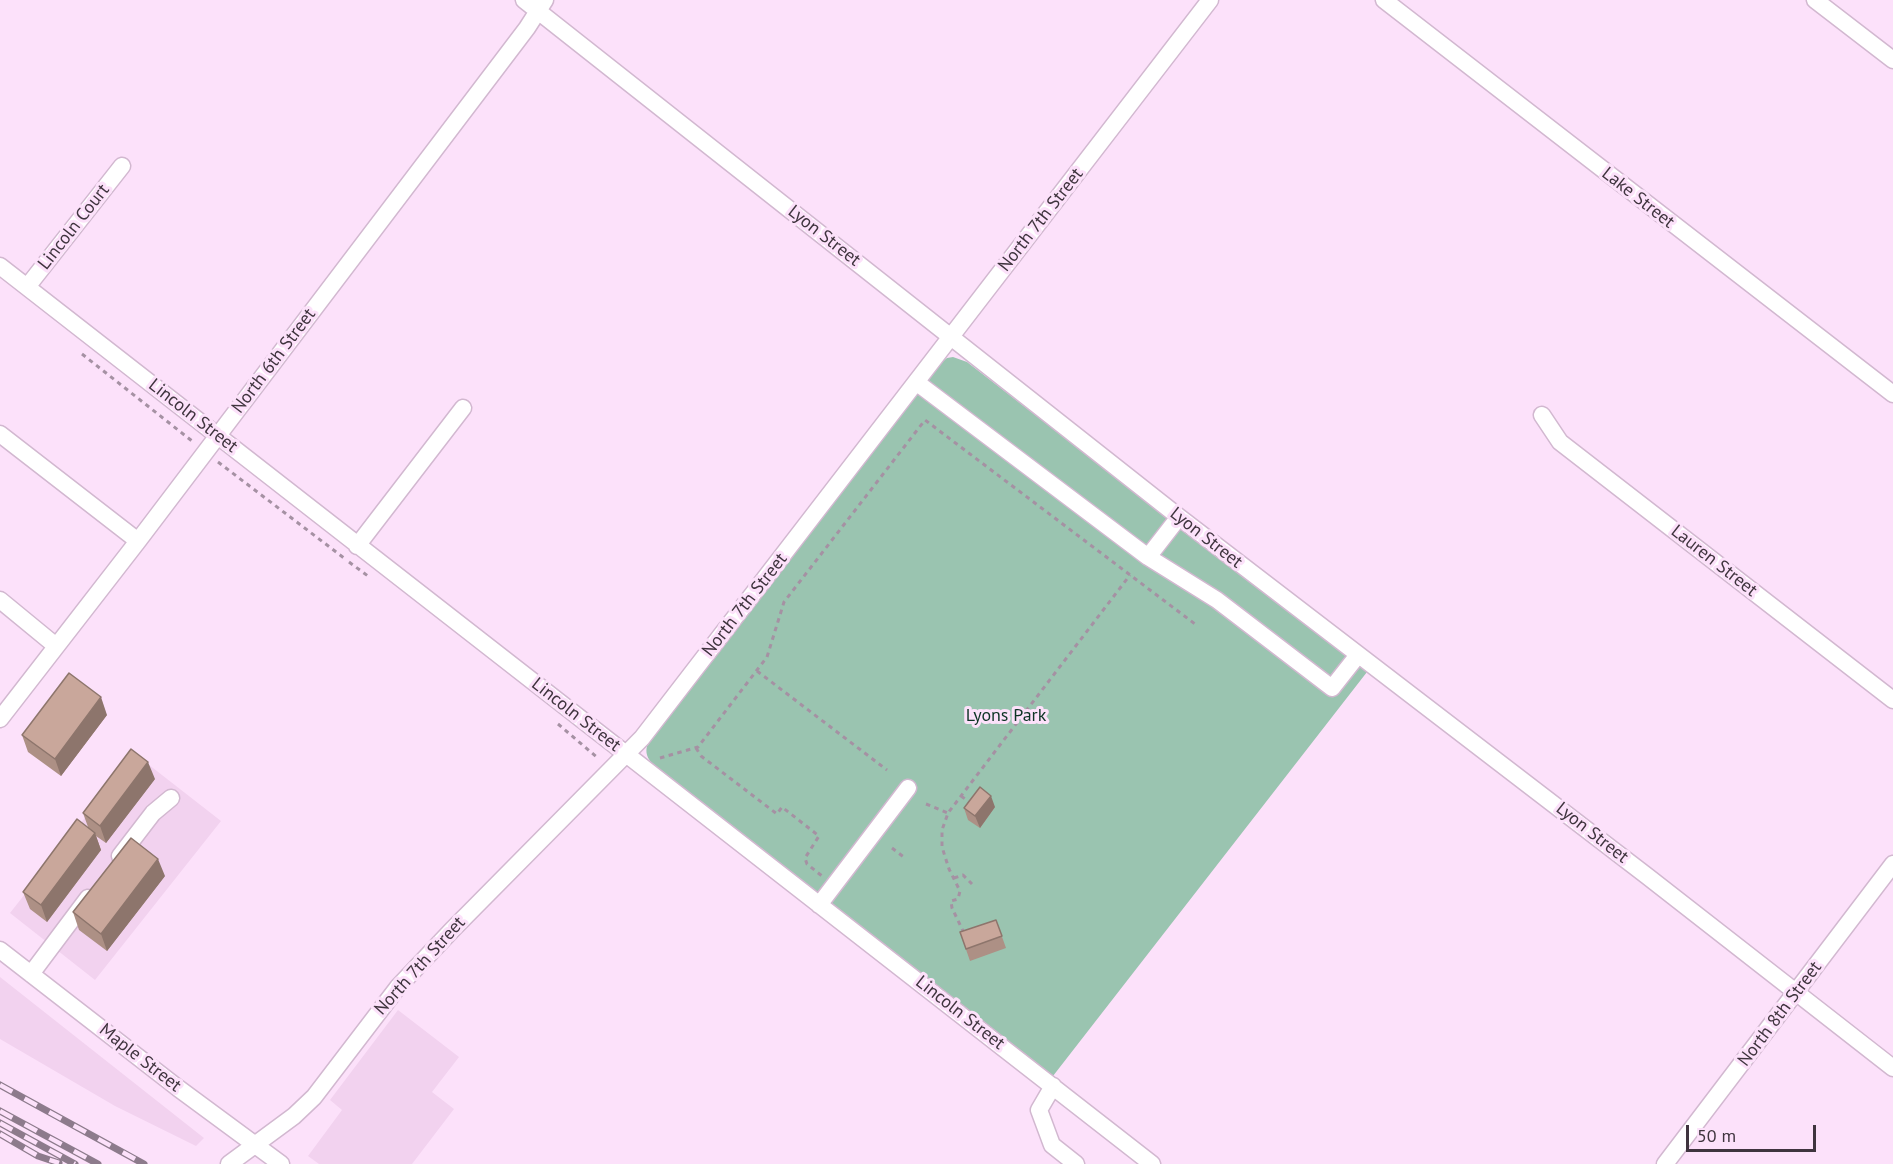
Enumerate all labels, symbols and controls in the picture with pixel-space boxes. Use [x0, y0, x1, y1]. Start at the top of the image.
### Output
street label: Lake Street [1597, 163, 1679, 233]
street label: North 7th Street [994, 164, 1088, 276]
street label: Lincoln Court [34, 180, 114, 274]
street label: Lyon Street [783, 201, 865, 271]
street label: North 6th Street [228, 304, 320, 418]
street label: Lincoln Street [144, 374, 242, 458]
street label: Lyon Street [1165, 503, 1247, 573]
street label: Lauren Street [1667, 521, 1761, 601]
street label: North 7th Street [698, 549, 792, 661]
street label: Lincoln Street [527, 673, 625, 757]
park label: Lyons Park [966, 705, 1046, 727]
street label: Lyon Street [1551, 798, 1633, 868]
street label: North 7th Street [370, 912, 470, 1020]
street label: North 8th Street [1734, 957, 1826, 1071]
street label: Lincoln Street [911, 971, 1009, 1055]
street label: Maple Street [95, 1019, 185, 1097]
scale bar [1689, 1113, 1820, 1151]
text: 50 m [1697, 1124, 1736, 1147]

